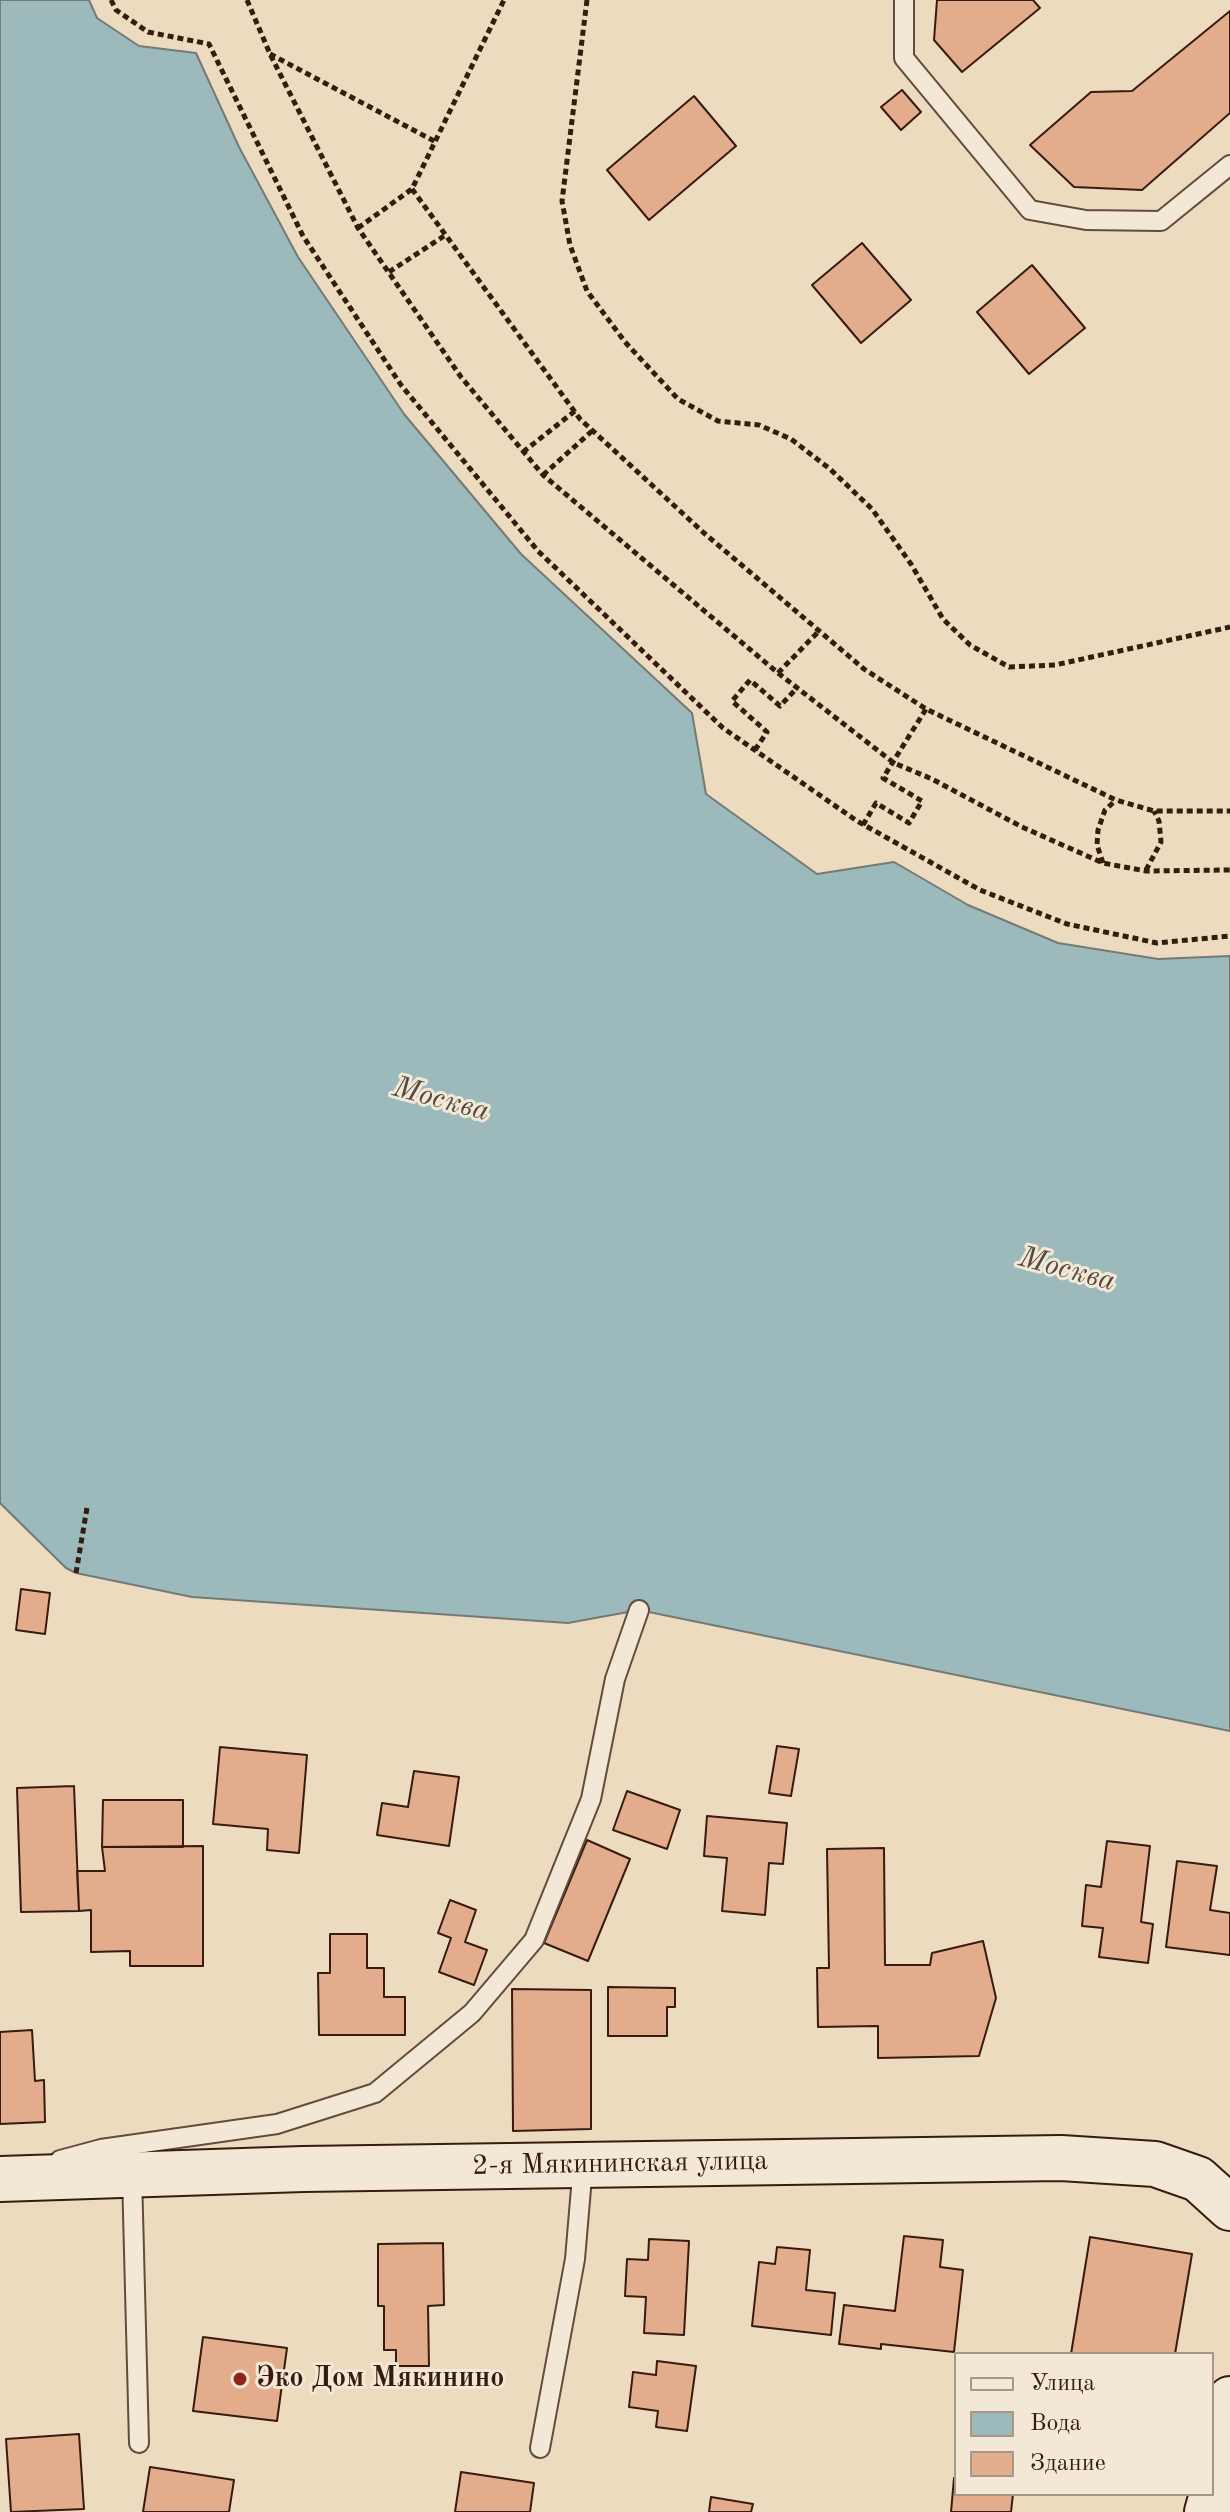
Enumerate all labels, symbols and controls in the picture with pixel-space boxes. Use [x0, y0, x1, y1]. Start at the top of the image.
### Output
water label: Москва [389, 1070, 493, 1130]
water label: Москва [1015, 1240, 1119, 1300]
street label: 2-я Мякининская улица [472, 2145, 768, 2183]
legend [954, 2352, 1214, 2496]
place label: Эко Дом Мякинино [256, 2362, 504, 2396]
marker: Эко Дом Мякинино [231, 2370, 249, 2388]
text: Улица [1030, 2372, 1095, 2396]
text: Вода [1030, 2412, 1081, 2436]
text: Здание [1030, 2452, 1106, 2476]

